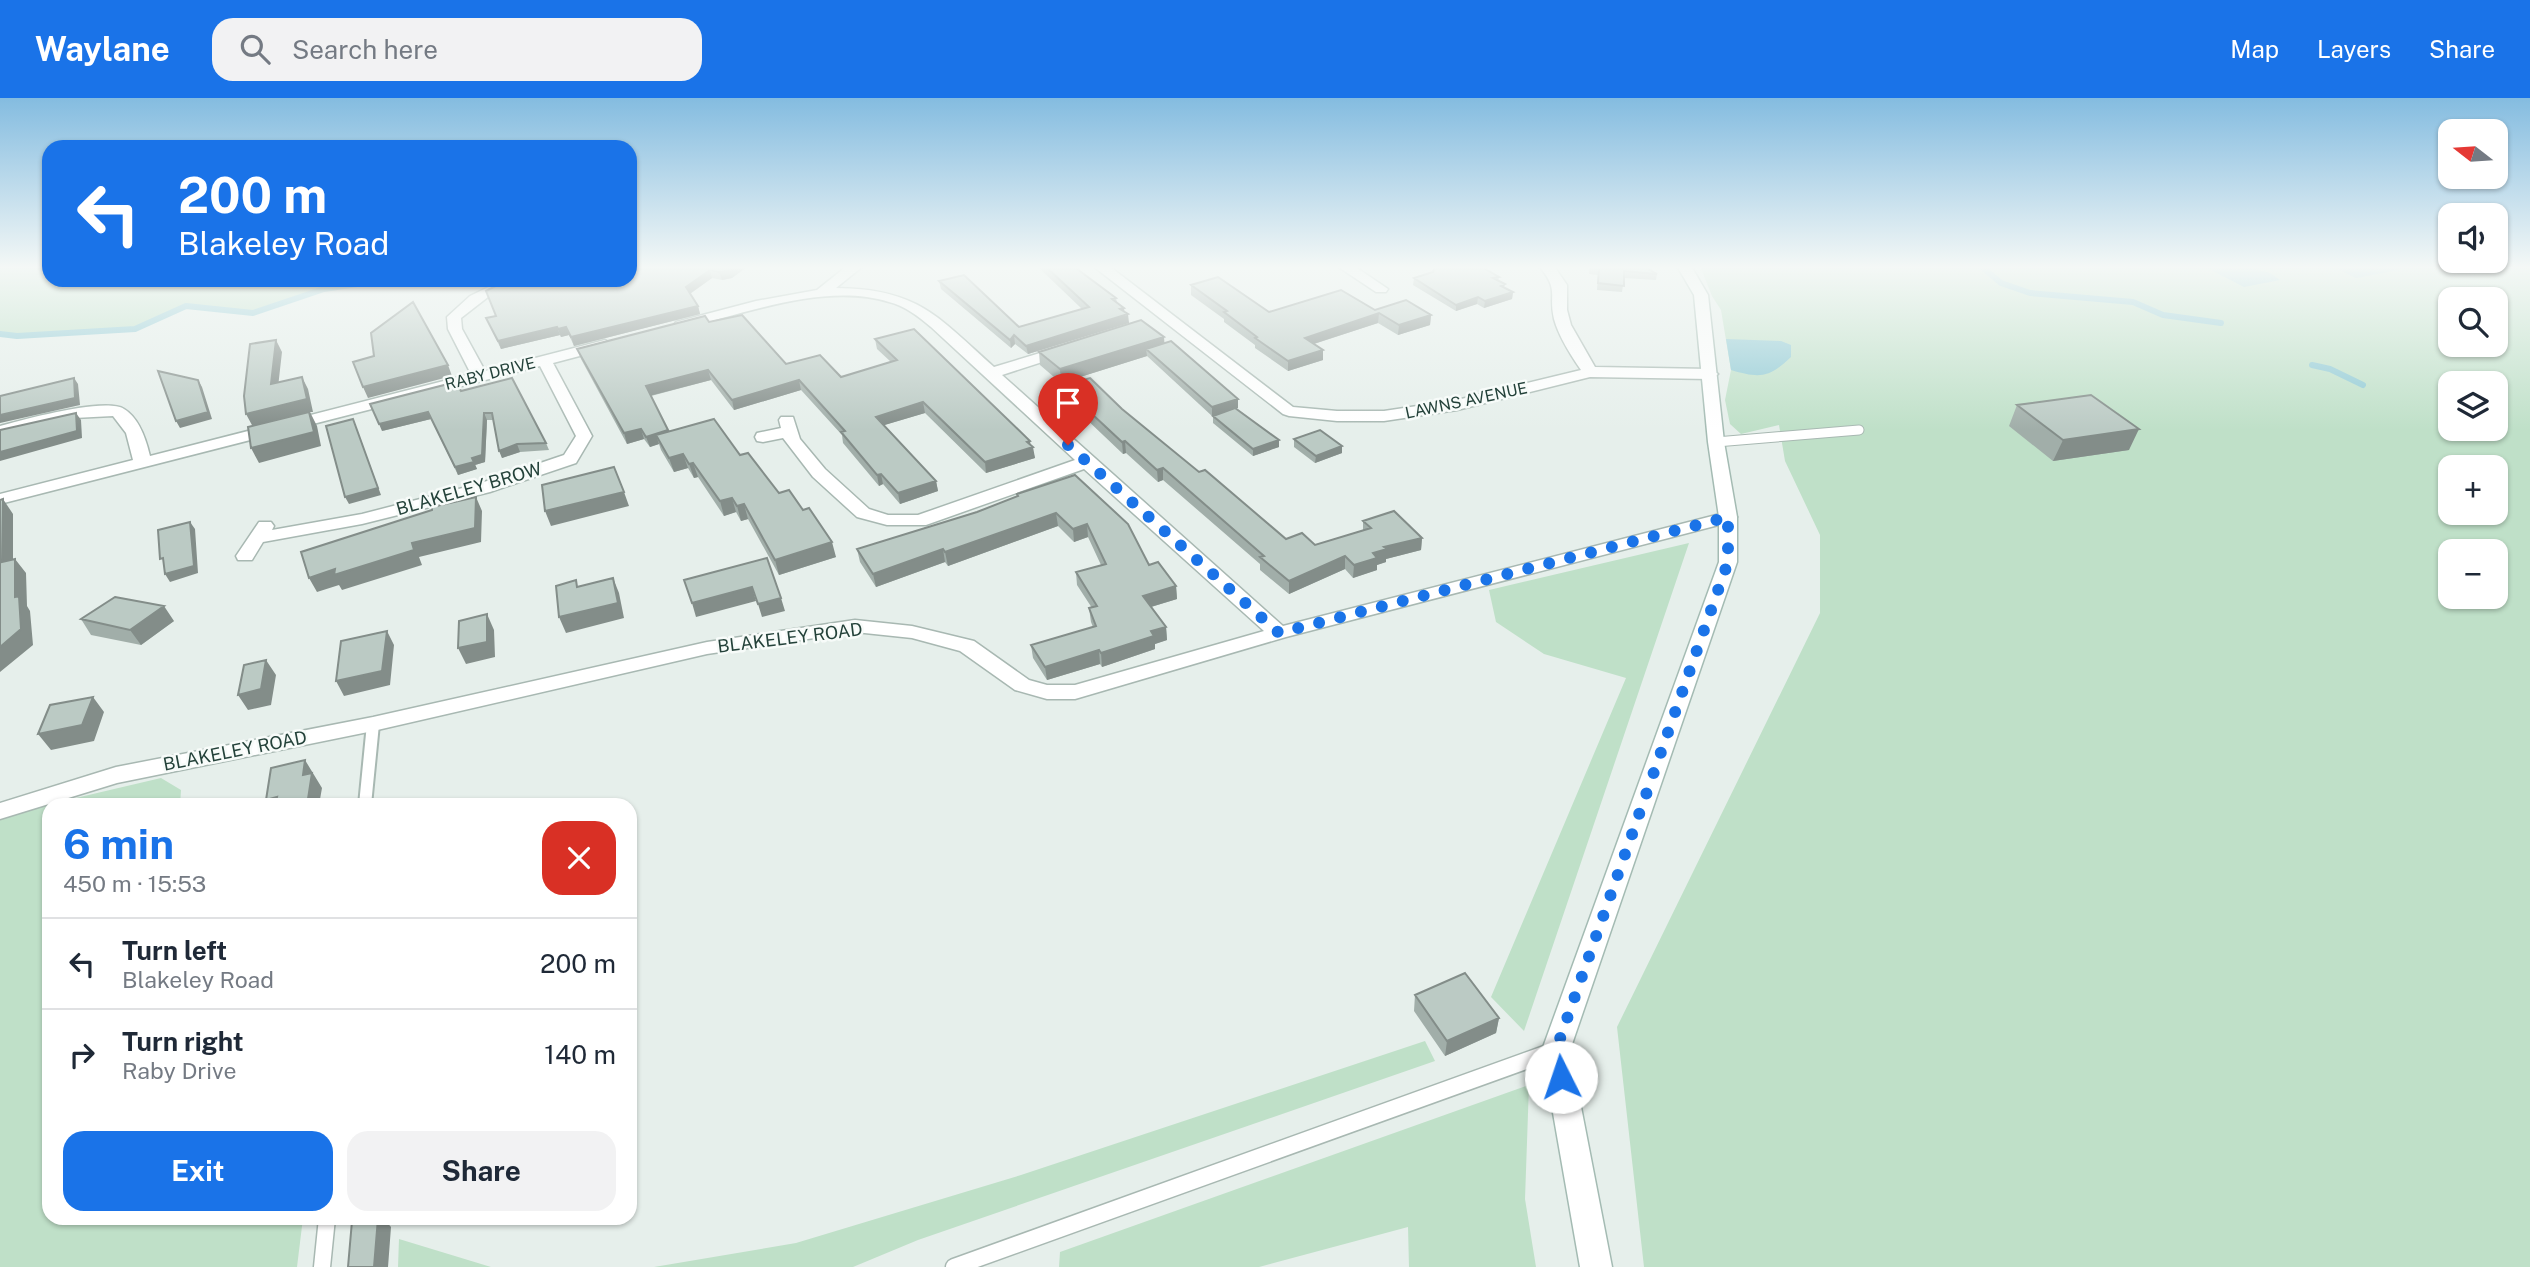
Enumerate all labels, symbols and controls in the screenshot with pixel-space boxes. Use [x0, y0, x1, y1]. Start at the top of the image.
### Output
search box [212, 18, 702, 81]
text: Waylane [35, 30, 170, 68]
icon: search [236, 30, 274, 68]
text: Search here [292, 34, 438, 65]
text: Map [2230, 35, 2279, 63]
text: Layers [2317, 35, 2391, 63]
text: Share [2429, 35, 2495, 63]
north arrow [2438, 119, 2508, 189]
map controls [2438, 119, 2508, 609]
text: 200 m [178, 166, 327, 224]
icon: left [63, 168, 154, 259]
button: sound [2438, 203, 2508, 273]
text: Blakeley Road [178, 225, 389, 262]
button: search [2438, 287, 2508, 357]
street label: RABY DRIVE [443, 353, 537, 394]
button: layers [2438, 371, 2508, 441]
pin [1038, 373, 1098, 445]
street label: LAWNS AVENUE [1403, 378, 1529, 423]
icon: arrive [1049, 384, 1087, 422]
button: + [2438, 455, 2508, 525]
street label: BLAKELEY BROW [394, 458, 544, 519]
button: − [2438, 539, 2508, 609]
street label: BLAKELEY ROAD [716, 618, 864, 657]
street label: BLAKELEY ROAD [161, 726, 309, 775]
text: 6 min [63, 819, 174, 868]
button: close [542, 821, 616, 895]
text: 450 m · 15:53 [63, 870, 206, 897]
text: Turn left [122, 935, 227, 966]
icon: left [63, 945, 101, 983]
text: 200 m [540, 948, 616, 979]
text: Blakeley Road [122, 966, 274, 993]
text: Turn right [122, 1026, 244, 1057]
icon: right [63, 1036, 101, 1074]
text: 140 m [544, 1039, 616, 1070]
position arrow [1524, 1040, 1598, 1114]
text: Raby Drive [122, 1057, 236, 1084]
button: Exit [63, 1131, 333, 1211]
button: Share [347, 1131, 616, 1211]

